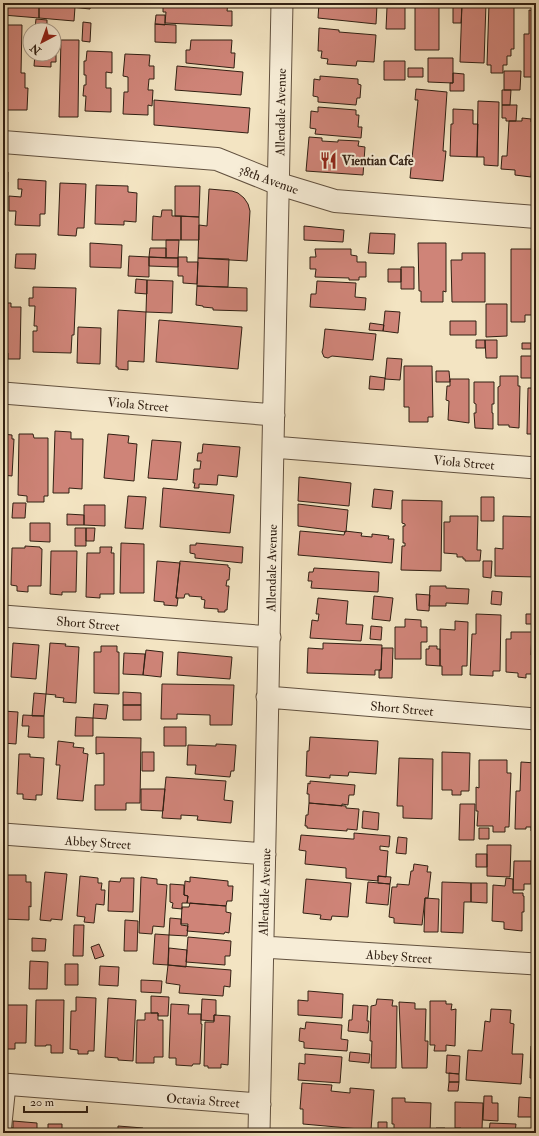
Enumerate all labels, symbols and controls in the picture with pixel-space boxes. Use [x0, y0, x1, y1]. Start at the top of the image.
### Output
north arrow [22, 22, 62, 62]
text: N [27, 40, 45, 58]
street label: Allendale Avenue [272, 67, 290, 157]
restaurant icon: Vientian Cafe [319, 150, 339, 170]
place label: Vientian Cafe [341, 153, 414, 169]
street label: 38th Avenue [237, 162, 301, 198]
street label: Viola Street [107, 394, 169, 416]
street label: Viola Street [433, 452, 495, 474]
street label: Allendale Avenue [263, 523, 281, 613]
street label: Short Street [56, 613, 120, 635]
street label: Short Street [370, 698, 434, 720]
street label: Abbey Street [63, 833, 132, 854]
street label: Allendale Avenue [255, 847, 275, 937]
street label: Abbey Street [364, 947, 433, 968]
scale bar [24, 1088, 87, 1114]
street label: Octavia Street [166, 1090, 240, 1112]
text: 20 m [30, 1095, 55, 1110]

